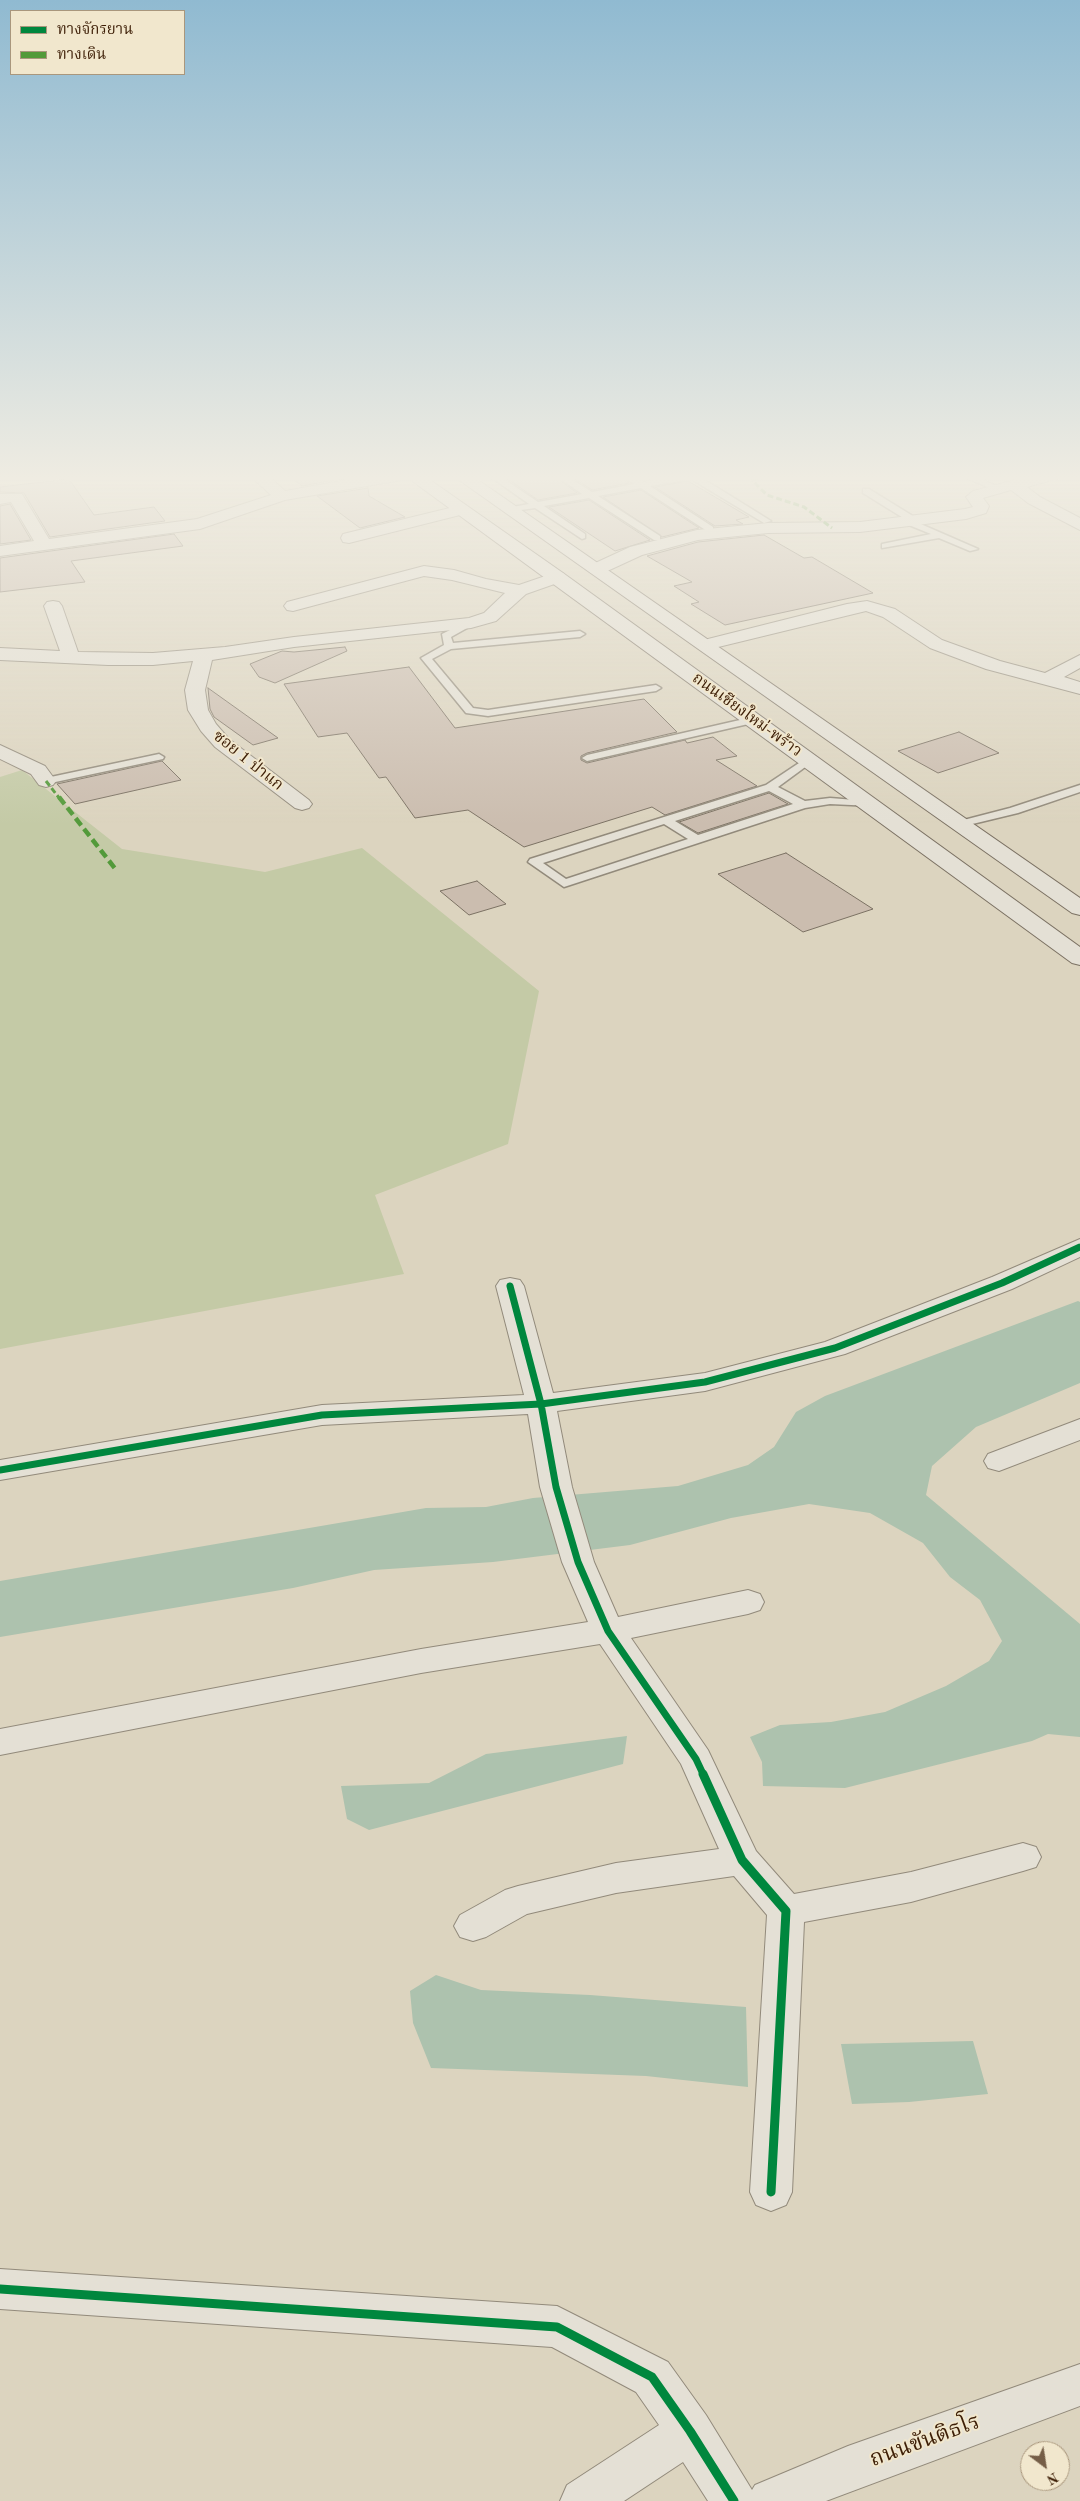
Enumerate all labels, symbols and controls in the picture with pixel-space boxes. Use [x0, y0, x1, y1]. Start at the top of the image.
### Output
legend [10, 10, 185, 75]
text: ทางจักรยาน [57, 23, 133, 38]
text: ทางเดิน [57, 48, 106, 63]
street label: ถนนเชียงใหม่-พร้าว [688, 669, 806, 761]
street label: ซอย 1 ป่าแก [209, 727, 287, 795]
street label: ถนนขันติธโร [866, 2409, 984, 2473]
north arrow [1020, 2441, 1070, 2491]
text: N [1044, 2469, 1060, 2487]

